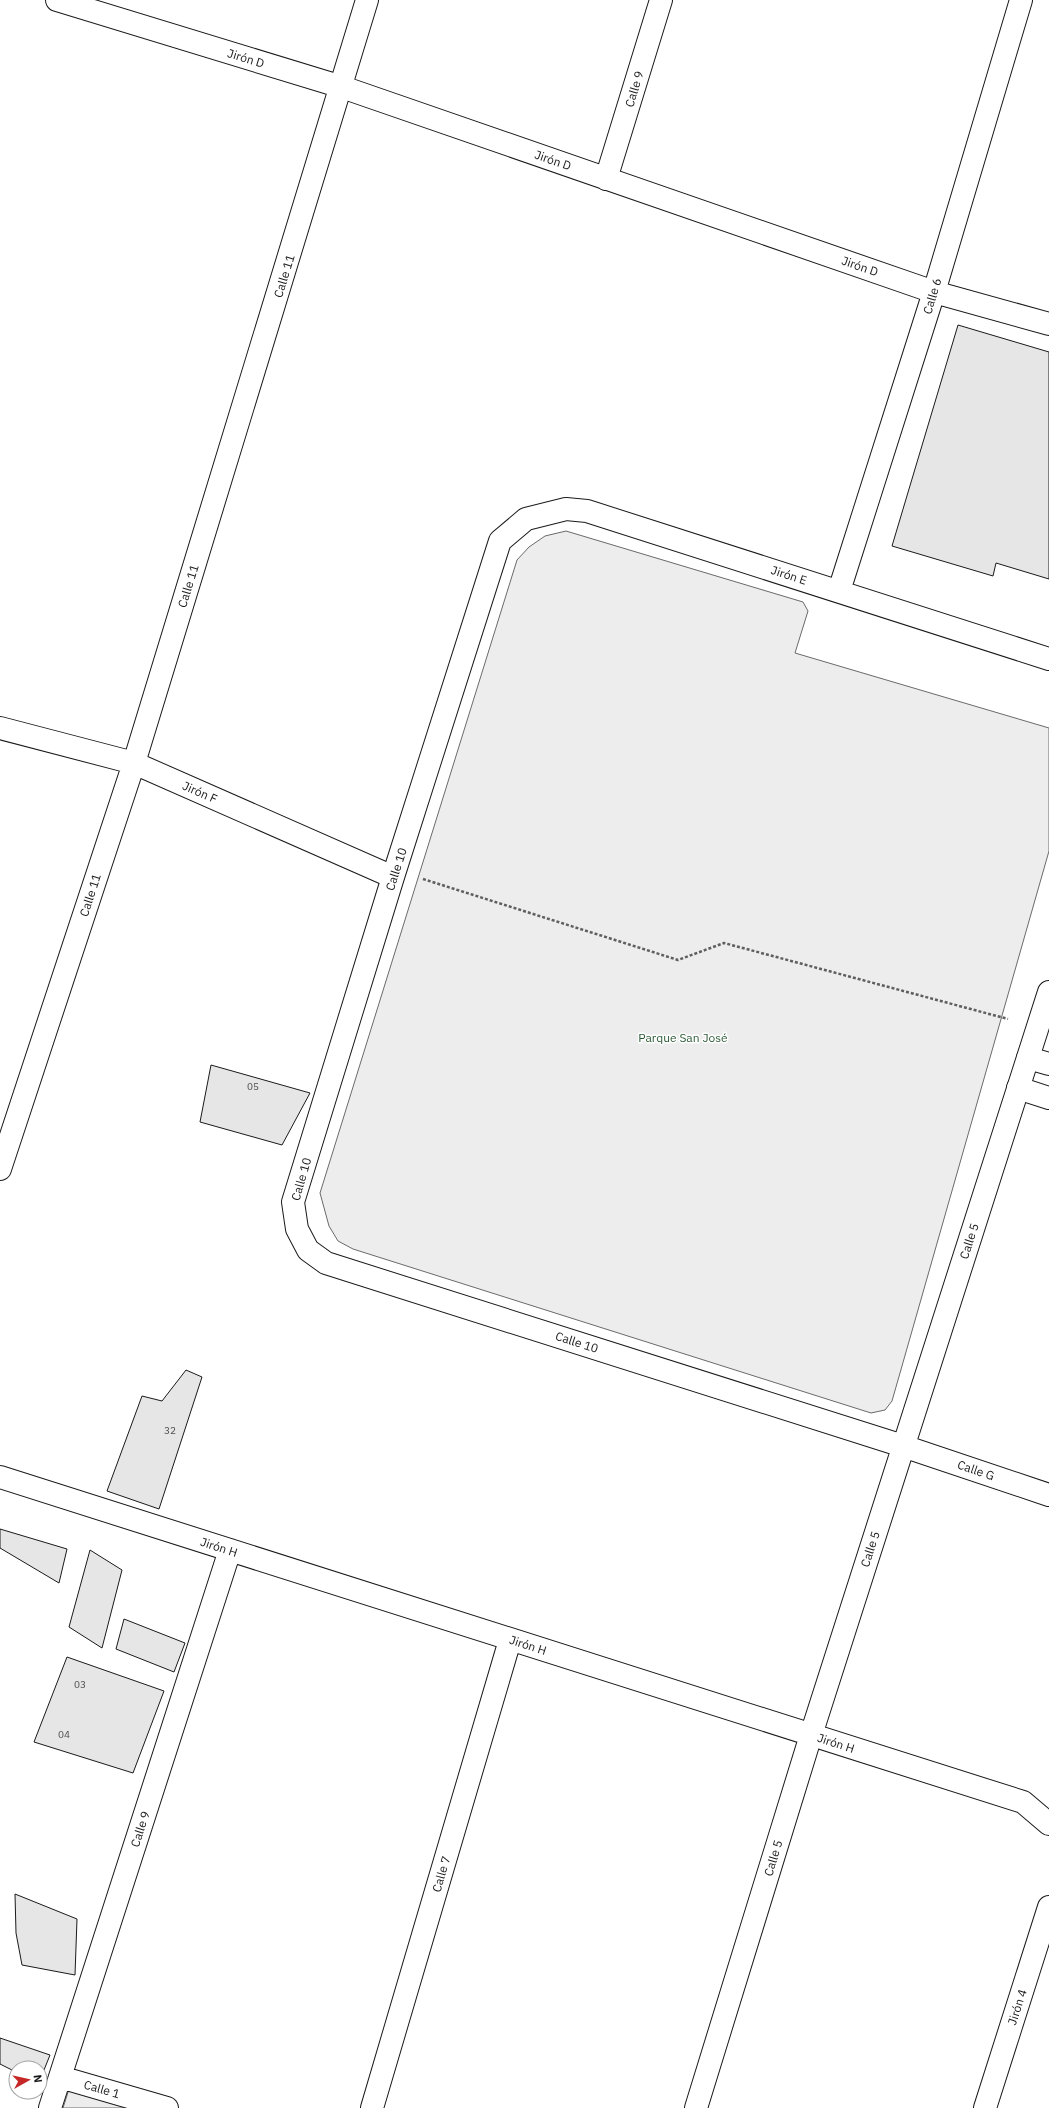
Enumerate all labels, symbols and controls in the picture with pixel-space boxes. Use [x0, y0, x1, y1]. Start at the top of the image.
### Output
street label: Jirón D [226, 45, 266, 71]
street label: Calle 9 [621, 69, 647, 109]
street label: Jirón D [533, 147, 573, 173]
street label: Calle 11 [270, 253, 298, 299]
street label: Jirón D [840, 253, 880, 279]
street label: Calle 6 [919, 276, 945, 316]
street label: Jirón E [769, 562, 809, 588]
street label: Calle 11 [174, 563, 202, 609]
street label: Jirón F [180, 778, 220, 806]
street label: Calle 10 [382, 846, 410, 892]
street label: Calle 11 [76, 872, 104, 918]
park label: Parque San José [638, 1030, 728, 1045]
house number: 05 [247, 1080, 259, 1093]
street label: Calle 10 [288, 1156, 314, 1202]
street label: Calle 5 [956, 1221, 982, 1261]
street label: Calle 10 [554, 1328, 600, 1356]
house number: 32 [164, 1424, 176, 1437]
street label: Calle G [956, 1457, 996, 1483]
street label: Calle 5 [857, 1529, 883, 1569]
street label: Jirón H [198, 1534, 240, 1560]
street label: Jirón H [507, 1632, 549, 1658]
house number: 03 [74, 1678, 86, 1691]
house number: 04 [58, 1728, 70, 1741]
street label: Jirón H [815, 1730, 857, 1756]
street label: Calle 9 [127, 1809, 153, 1849]
street label: Calle 5 [760, 1838, 786, 1878]
street label: Calle 7 [429, 1854, 453, 1894]
street label: Jirón 4 [1004, 1987, 1030, 2027]
north arrow [8, 2060, 48, 2100]
text: N [30, 2074, 45, 2084]
street label: Calle 1 [82, 2077, 122, 2101]

